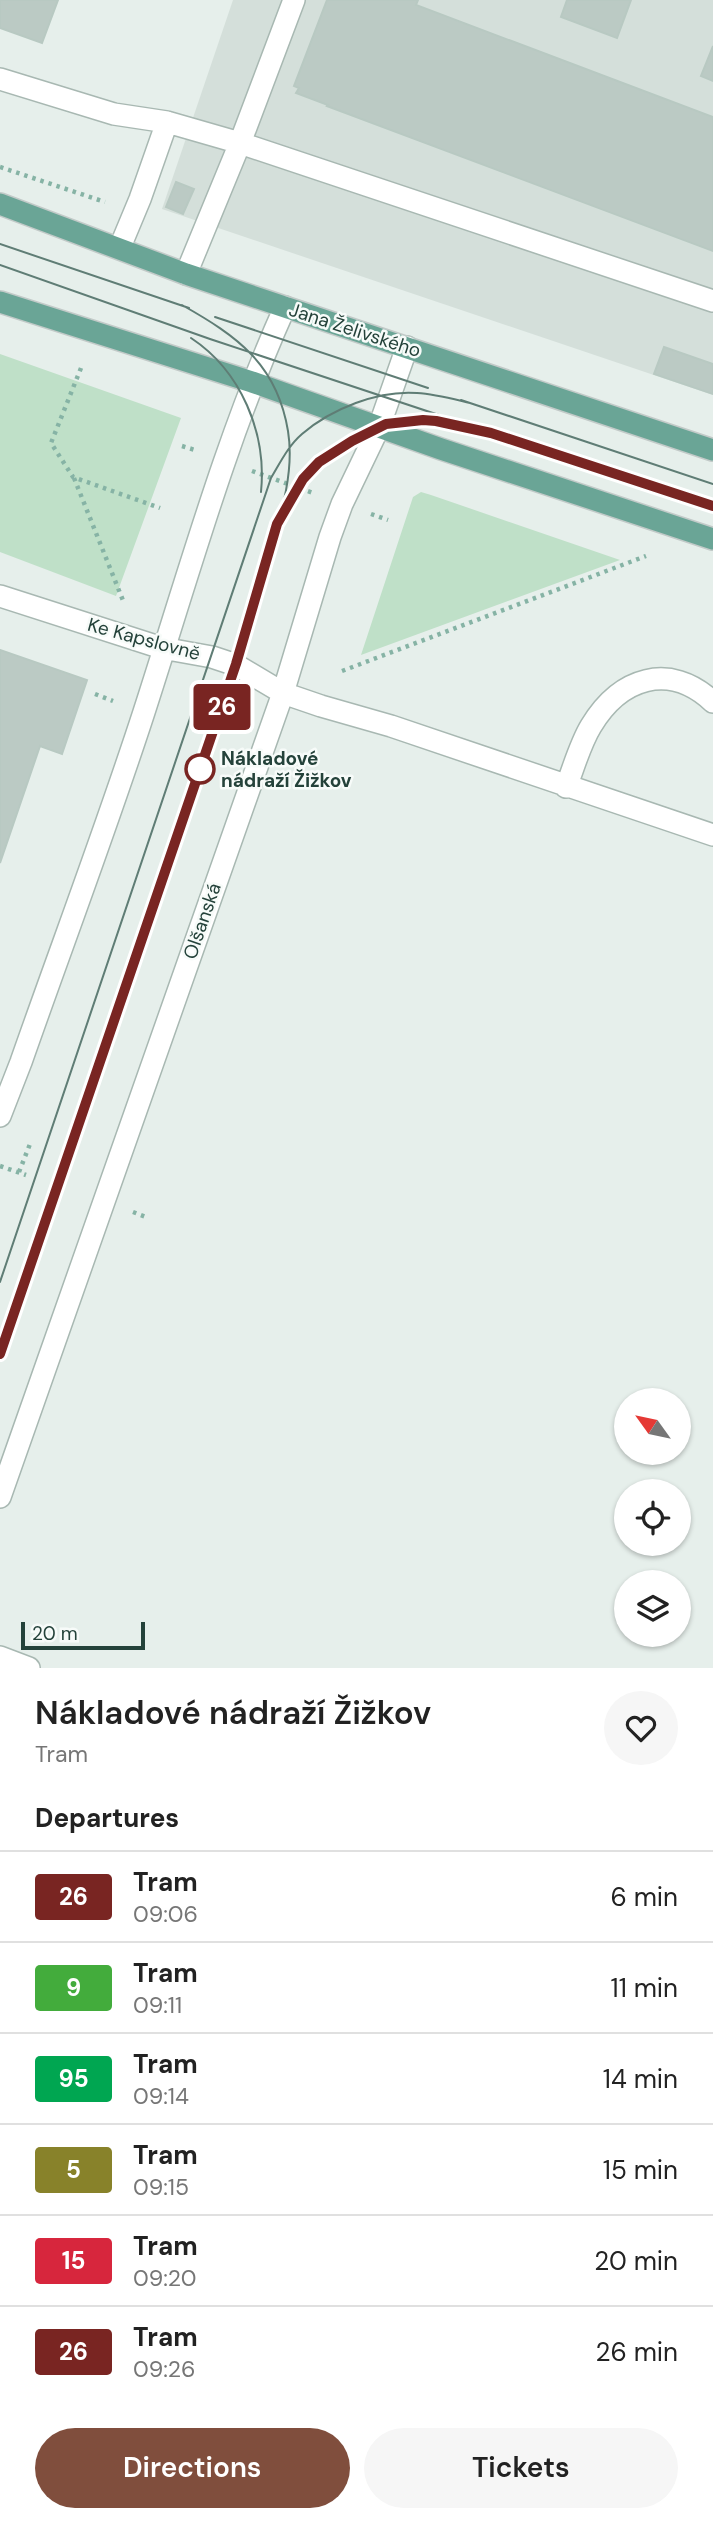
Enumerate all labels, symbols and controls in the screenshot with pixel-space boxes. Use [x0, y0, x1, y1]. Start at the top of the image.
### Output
street label: Jana Želivského [286, 297, 424, 363]
street label: Ke Kapslovně [85, 612, 203, 666]
line badge: 26 [190, 684, 254, 730]
text: 26 [207, 691, 237, 722]
place label: Nákladové nádraží Žižkov [221, 746, 352, 793]
marker: Nákladové nádraží Žižkov [185, 754, 215, 784]
street label: Olšanská [177, 880, 227, 962]
north arrow [614, 1388, 691, 1465]
map controls [614, 1388, 691, 1647]
button: locate [614, 1479, 691, 1556]
button: layers [614, 1570, 691, 1647]
scale bar [21, 1619, 145, 1651]
text: 20 m [32, 1621, 78, 1646]
text: Nákladové nádraží Žižkov [35, 1691, 431, 1734]
button: heart [604, 1691, 678, 1765]
text: Tram [35, 1739, 88, 1769]
text: Departures [35, 1801, 179, 1835]
text: Tram [133, 1865, 198, 1899]
text: 6 min [610, 1880, 678, 1914]
text: 26 [59, 1881, 88, 1912]
text: 09:06 [133, 1899, 198, 1929]
text: Tram [133, 1956, 198, 1990]
text: 11 min [611, 1971, 678, 2005]
text: 9 [66, 1972, 81, 2003]
text: 09:11 [133, 1990, 182, 2020]
text: Tram [133, 2047, 198, 2081]
text: 14 min [603, 2062, 678, 2096]
text: 95 [58, 2063, 89, 2094]
text: 09:14 [133, 2081, 189, 2111]
text: Tram [133, 2138, 198, 2172]
text: 15 min [603, 2153, 678, 2187]
text: 5 [66, 2154, 81, 2185]
text: 09:15 [133, 2172, 189, 2202]
text: Tram [133, 2229, 198, 2263]
text: 20 min [594, 2244, 678, 2278]
text: 15 [62, 2245, 85, 2276]
text: 09:20 [133, 2263, 197, 2293]
text: Tram [133, 2320, 198, 2354]
text: 26 min [595, 2335, 678, 2369]
text: 26 [59, 2336, 88, 2367]
text: 09:26 [133, 2354, 196, 2384]
button: Directions [35, 2428, 350, 2508]
button: Tickets [364, 2428, 678, 2508]

